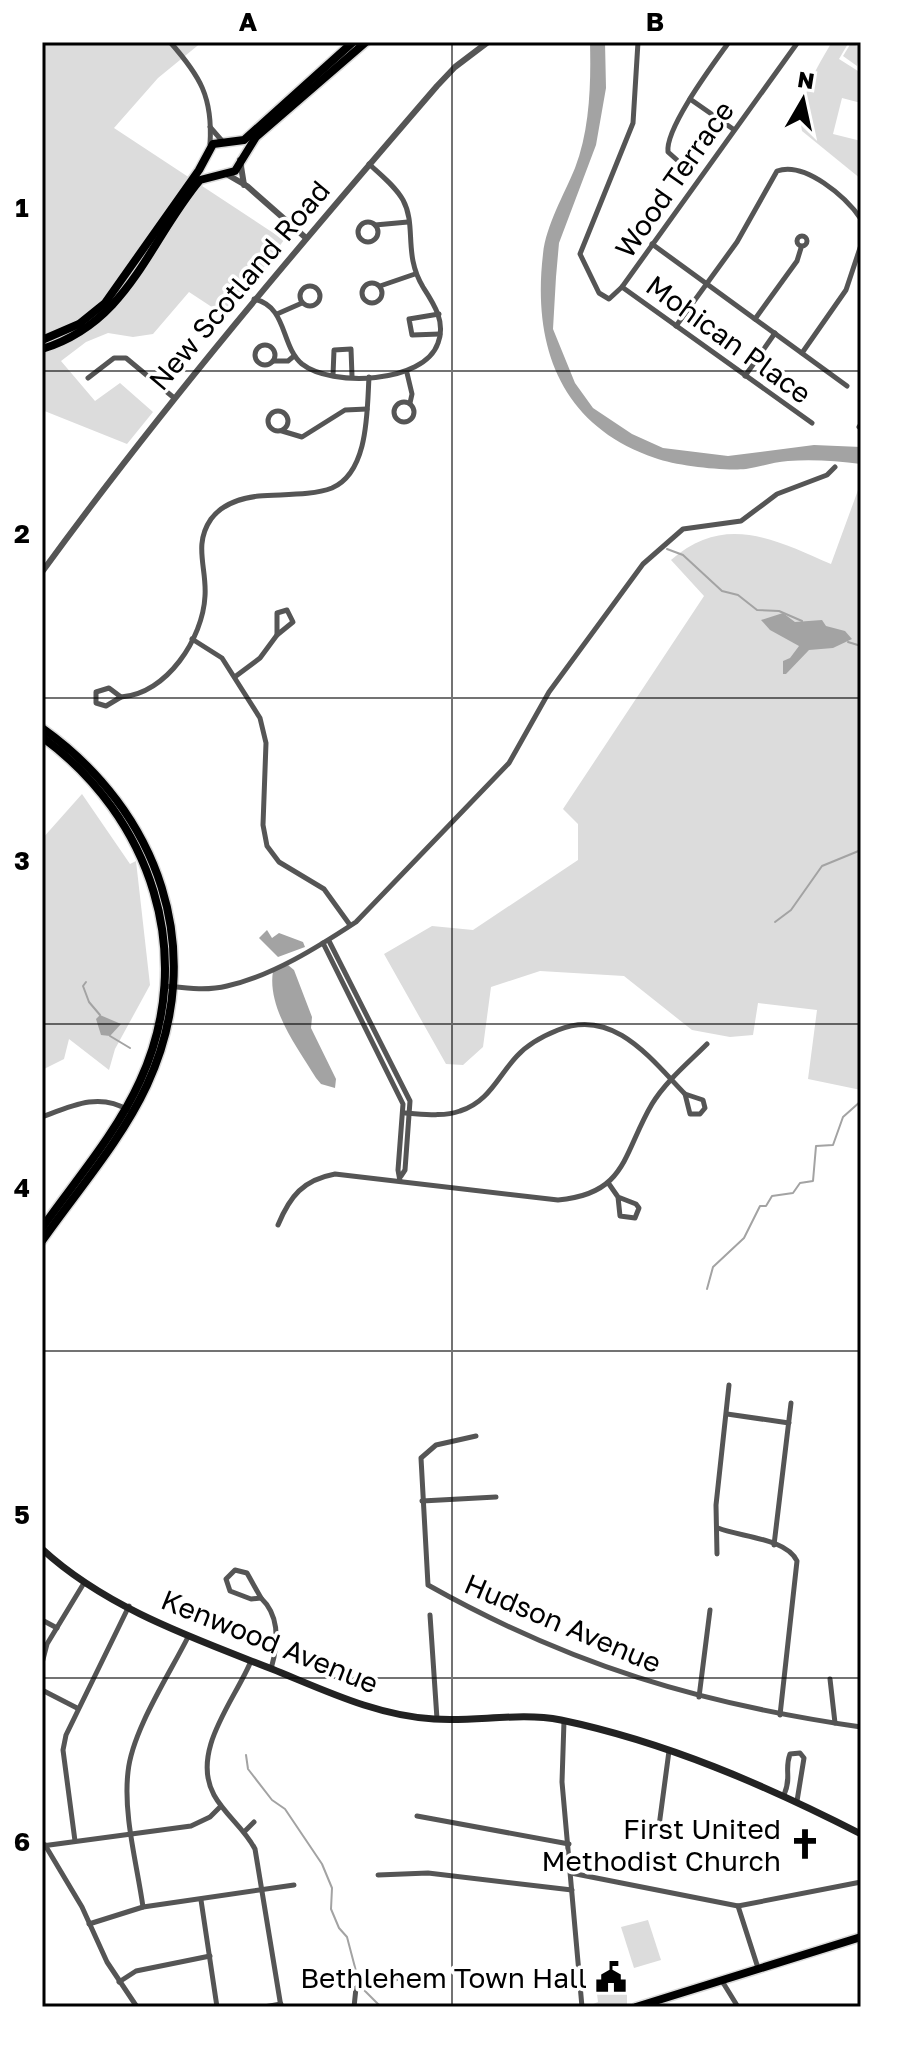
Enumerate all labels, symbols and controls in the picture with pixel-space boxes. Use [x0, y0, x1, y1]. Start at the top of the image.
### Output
text: A [239, 6, 258, 37]
text: B [646, 6, 664, 37]
north arrow [763, 60, 843, 140]
text: N [796, 65, 817, 94]
street label: Wood Terrace [608, 94, 740, 264]
street label: New Scotland Road [142, 174, 336, 396]
text: 1 [15, 192, 29, 223]
street label: Mohican Place [640, 268, 818, 410]
text: 2 [14, 518, 30, 549]
text: 3 [14, 845, 30, 876]
text: 4 [14, 1172, 30, 1203]
text: 5 [14, 1499, 30, 1530]
street label: Hudson Avenue [460, 1567, 666, 1679]
street label: Kenwood Avenue [157, 1582, 383, 1700]
place label: First United Methodist Church [541, 1812, 781, 1877]
text: 6 [14, 1826, 30, 1857]
church icon: First United Methodist Church [788, 1827, 822, 1861]
public building icon: Bethlehem Town Hall [594, 1960, 628, 1994]
place label: Bethlehem Town Hall [300, 1961, 587, 1994]

